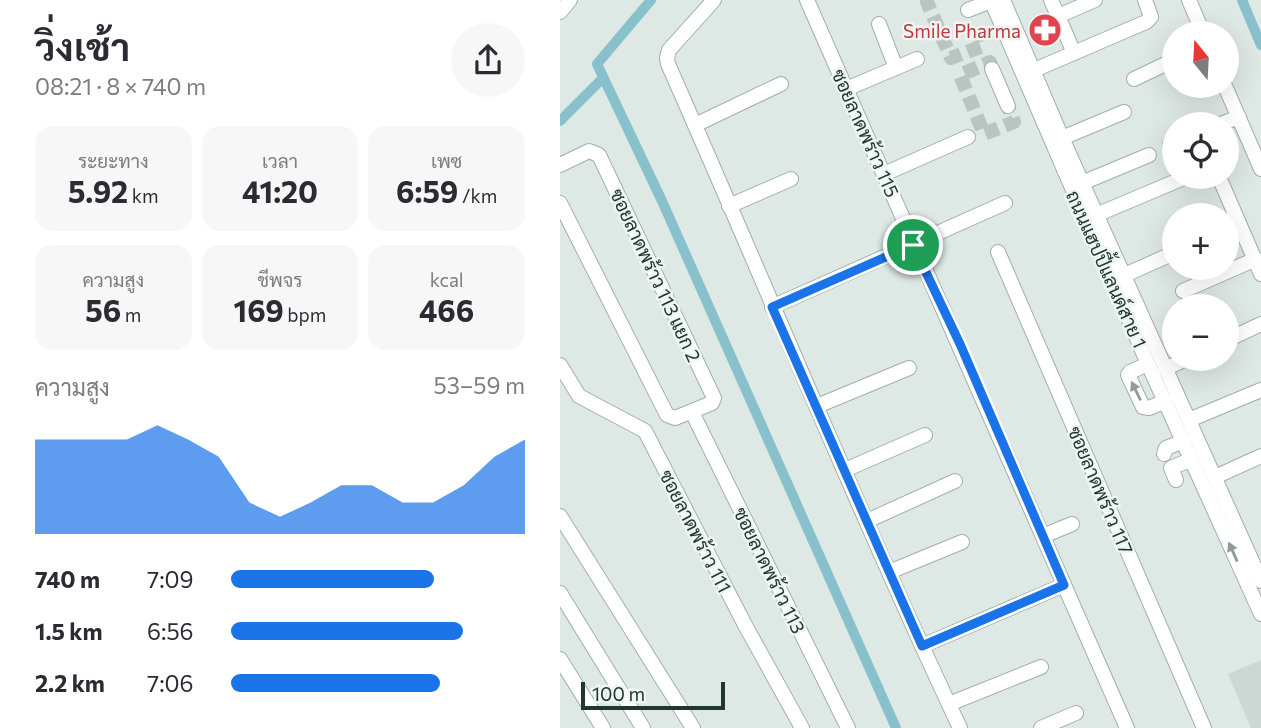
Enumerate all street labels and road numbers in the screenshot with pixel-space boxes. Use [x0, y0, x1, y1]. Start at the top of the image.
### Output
street label: ซอยลาดพร้าว 115 [827, 65, 905, 201]
street label: ถนนแฮปปี้แลนด์สาย 1 [1062, 184, 1158, 351]
street label: ซอยลาดพร้าว 113 แยก 2 [606, 185, 706, 365]
street label: ซอยลาดพร้าว 117 [1064, 422, 1138, 558]
street label: ซอยลาดพร้าว 111 [655, 466, 737, 596]
street label: ซอยลาดพร้าว 113 [729, 503, 811, 637]

